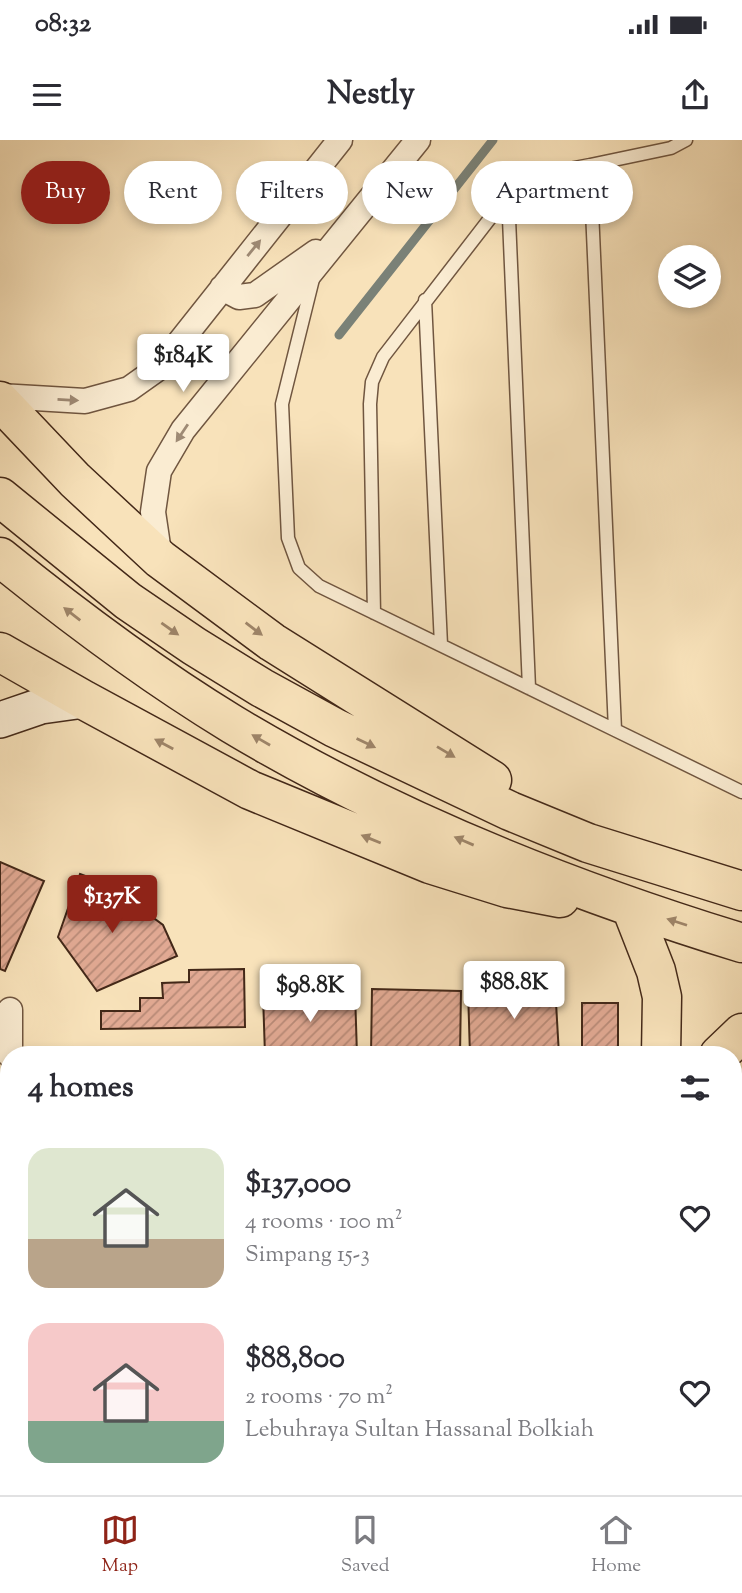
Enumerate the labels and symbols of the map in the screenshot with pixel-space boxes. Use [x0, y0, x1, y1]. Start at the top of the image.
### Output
one-way arrow [246, 240, 261, 257]
pin: $184K [134, 334, 232, 394]
one-way arrow [57, 395, 79, 406]
one-way arrow [175, 424, 189, 442]
one-way arrow [63, 606, 81, 621]
one-way arrow [161, 622, 179, 636]
one-way arrow [245, 622, 264, 636]
one-way arrow [251, 734, 270, 746]
one-way arrow [155, 738, 174, 750]
one-way arrow [356, 738, 376, 749]
one-way arrow [436, 745, 455, 758]
one-way arrow [360, 834, 381, 845]
one-way arrow [454, 835, 475, 846]
pin: $137K [63, 876, 161, 935]
one-way arrow [666, 916, 687, 926]
pin: $88.8K [457, 962, 571, 1021]
pin: $98.8K [253, 964, 367, 1024]

